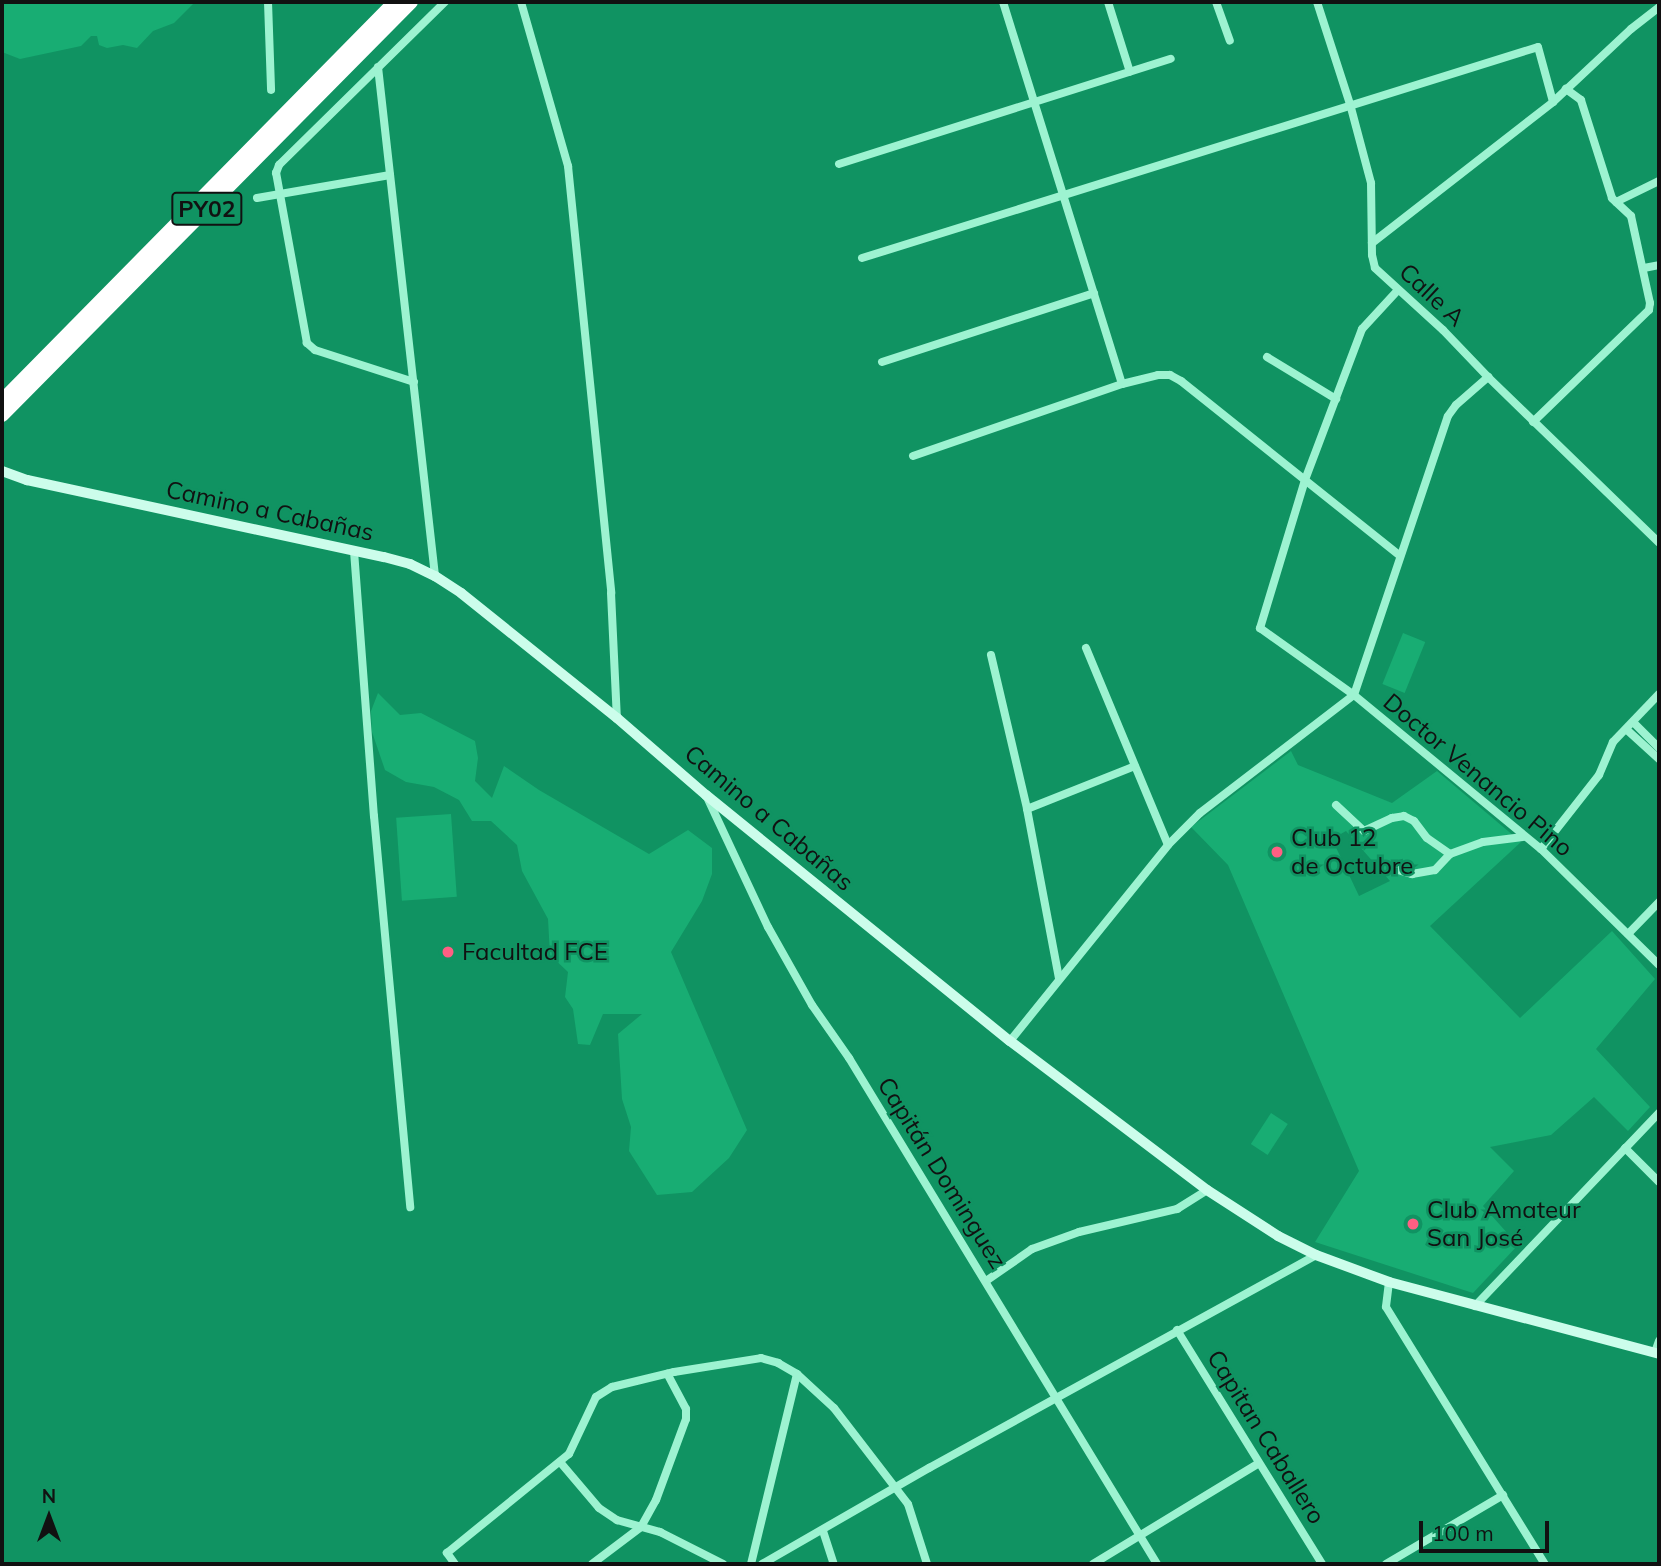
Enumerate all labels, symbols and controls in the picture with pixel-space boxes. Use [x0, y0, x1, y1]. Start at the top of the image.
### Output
road number: PY02 [170, 190, 244, 229]
street label: Calle A [1393, 258, 1471, 332]
street label: Camino a Cabañas [164, 475, 376, 547]
street label: Doctor Venancio Pino [1378, 687, 1578, 863]
street label: Camino a Cabañas [679, 739, 859, 897]
place label: Club 12 de Octubre [1291, 824, 1413, 880]
marker: Club 12 de Octubre [1269, 844, 1285, 860]
place label: Facultad FCE [462, 938, 608, 966]
marker: Facultad FCE [440, 944, 456, 960]
street label: Capitán Dominguez [872, 1072, 1012, 1274]
place label: Club Amateur San José [1427, 1196, 1581, 1252]
marker: Club Amateur San José [1405, 1216, 1421, 1232]
street label: Capitan Caballero [1201, 1345, 1331, 1529]
north arrow [14, 1482, 84, 1552]
text: N [42, 1484, 56, 1508]
scale bar [1423, 1506, 1552, 1550]
text: 100 m [1432, 1520, 1494, 1546]

